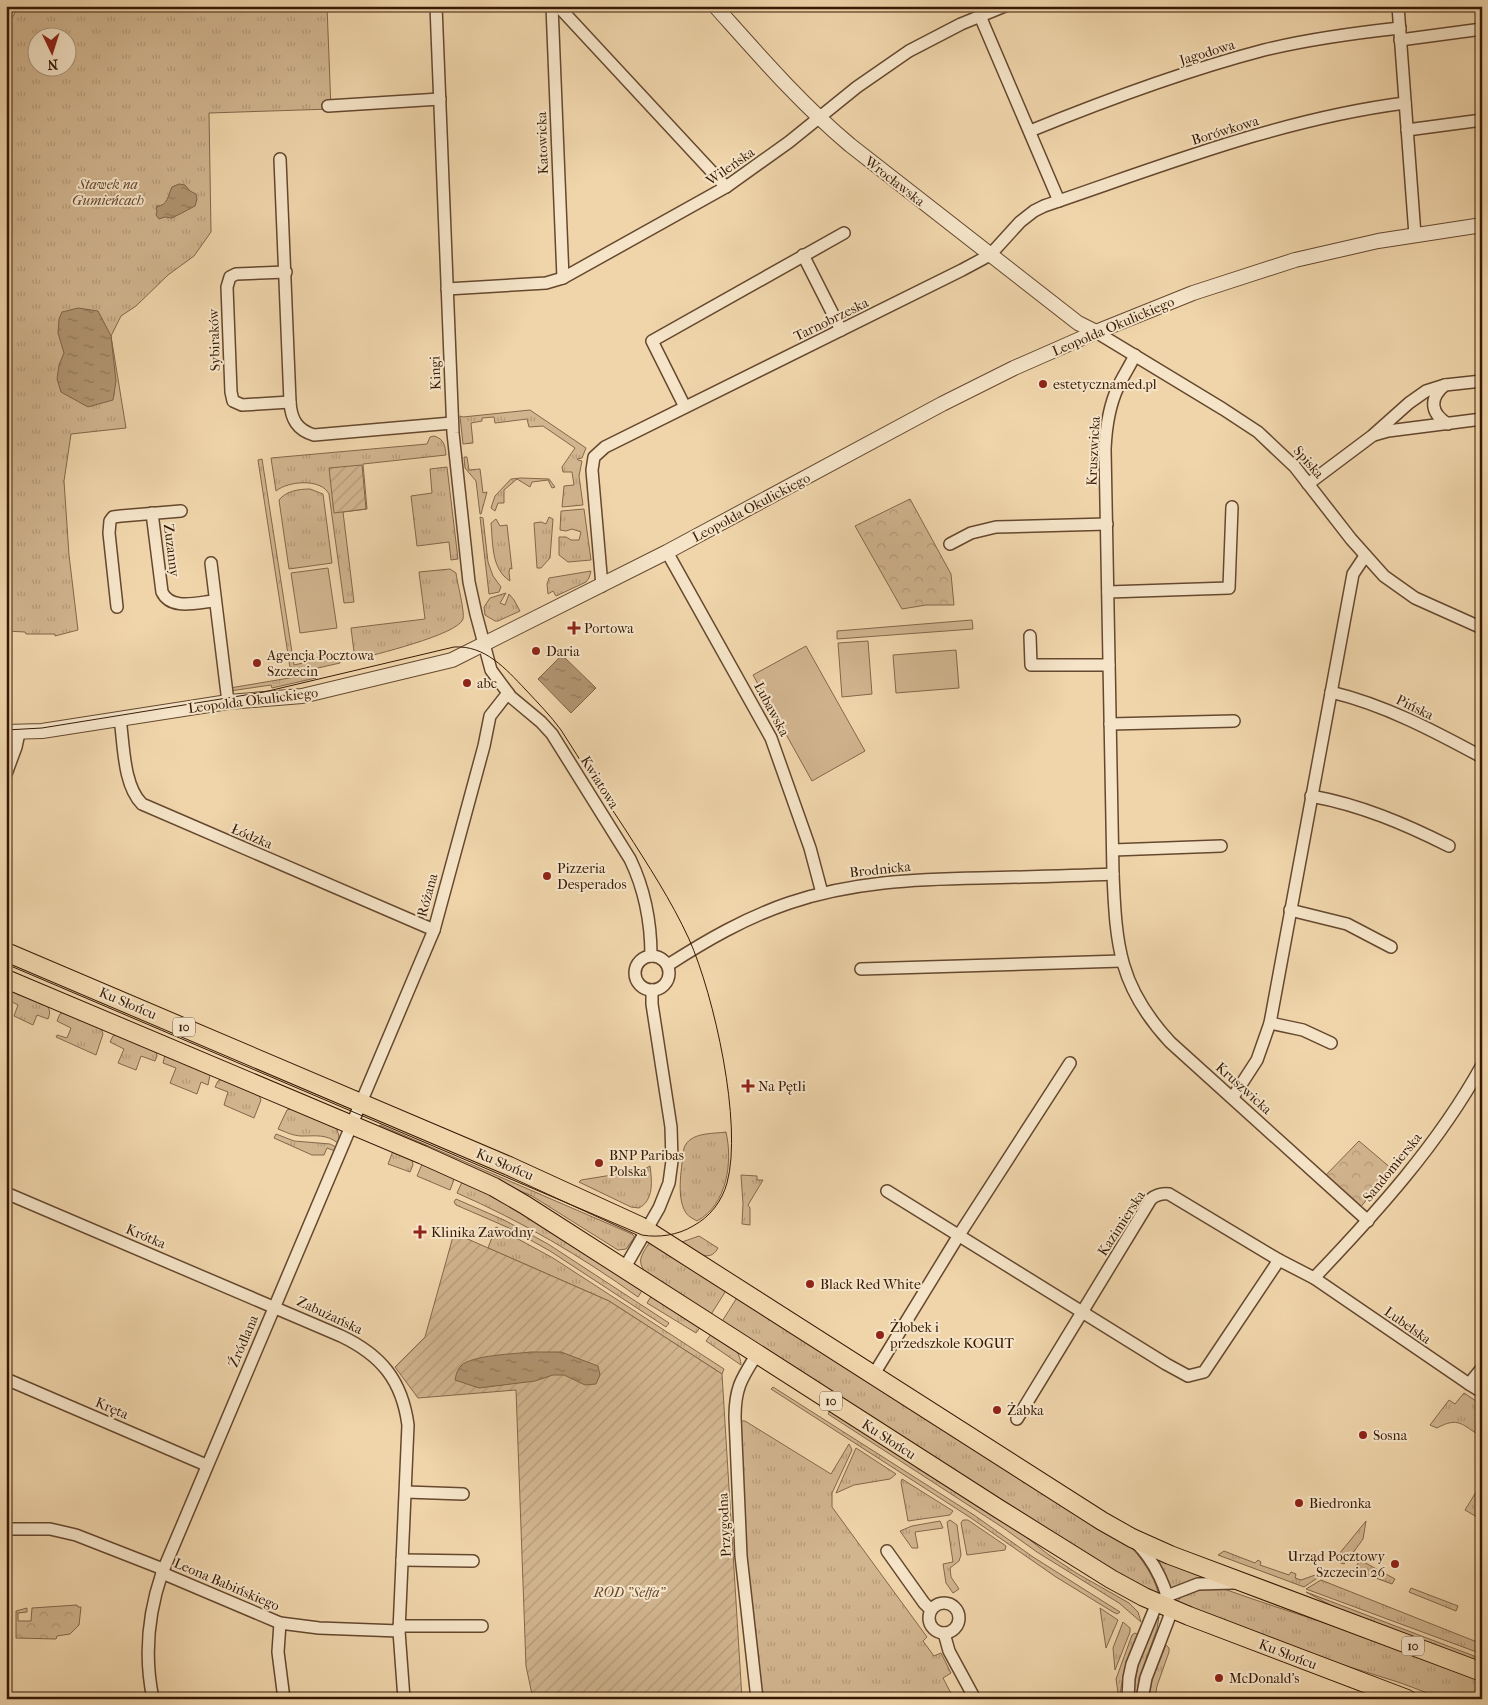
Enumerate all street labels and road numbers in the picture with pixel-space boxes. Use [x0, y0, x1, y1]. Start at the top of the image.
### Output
street label: Jagodowa [1176, 36, 1237, 69]
street label: Katowicka [533, 111, 552, 175]
street label: Borówkowa [1189, 112, 1261, 149]
street label: Wileńska [702, 143, 758, 190]
street label: Wrocławska [861, 152, 928, 210]
street label: Leopolda Okulickiego [1050, 293, 1177, 360]
street label: Tarnobrzeska [791, 294, 872, 345]
street label: Sybiraków [205, 308, 224, 371]
street label: Kingi [426, 356, 445, 390]
street label: Kruszwicka [1083, 415, 1104, 486]
street label: Spiska [1290, 443, 1328, 483]
street label: Leopolda Okulickiego [689, 469, 813, 546]
street label: Zuzanny [160, 523, 183, 578]
street label: Lubawska [750, 679, 793, 740]
street label: Leopolda Okulickiego [187, 684, 319, 717]
street label: Pińska [1393, 691, 1437, 724]
street label: Kwiatowa [577, 753, 623, 812]
street label: Łódzka [229, 820, 275, 853]
street label: Brodnicka [849, 858, 912, 881]
street label: Różana [414, 871, 442, 919]
street label: Ku Słońcu [96, 984, 159, 1023]
road number: 10 [173, 1018, 195, 1036]
street label: Kruszwicka [1212, 1059, 1276, 1118]
street label: Sandomierska [1359, 1129, 1426, 1205]
street label: Ku Słońcu [473, 1145, 536, 1184]
street label: Kazimierska [1094, 1187, 1149, 1259]
street label: Krótka [123, 1220, 169, 1253]
street label: Zabużańska [294, 1293, 366, 1338]
street label: Lubelska [1381, 1303, 1435, 1348]
street label: Źródlana [224, 1312, 262, 1370]
road number: 10 [820, 1392, 842, 1410]
street label: Kręta [93, 1394, 131, 1423]
street label: Ku Słońcu [859, 1416, 919, 1463]
street label: Przygodna [714, 1492, 735, 1558]
street label: Leona Babińskiego [171, 1555, 282, 1614]
street label: Ku Słońcu [1256, 1636, 1319, 1673]
road number: 10 [1402, 1636, 1424, 1655]

